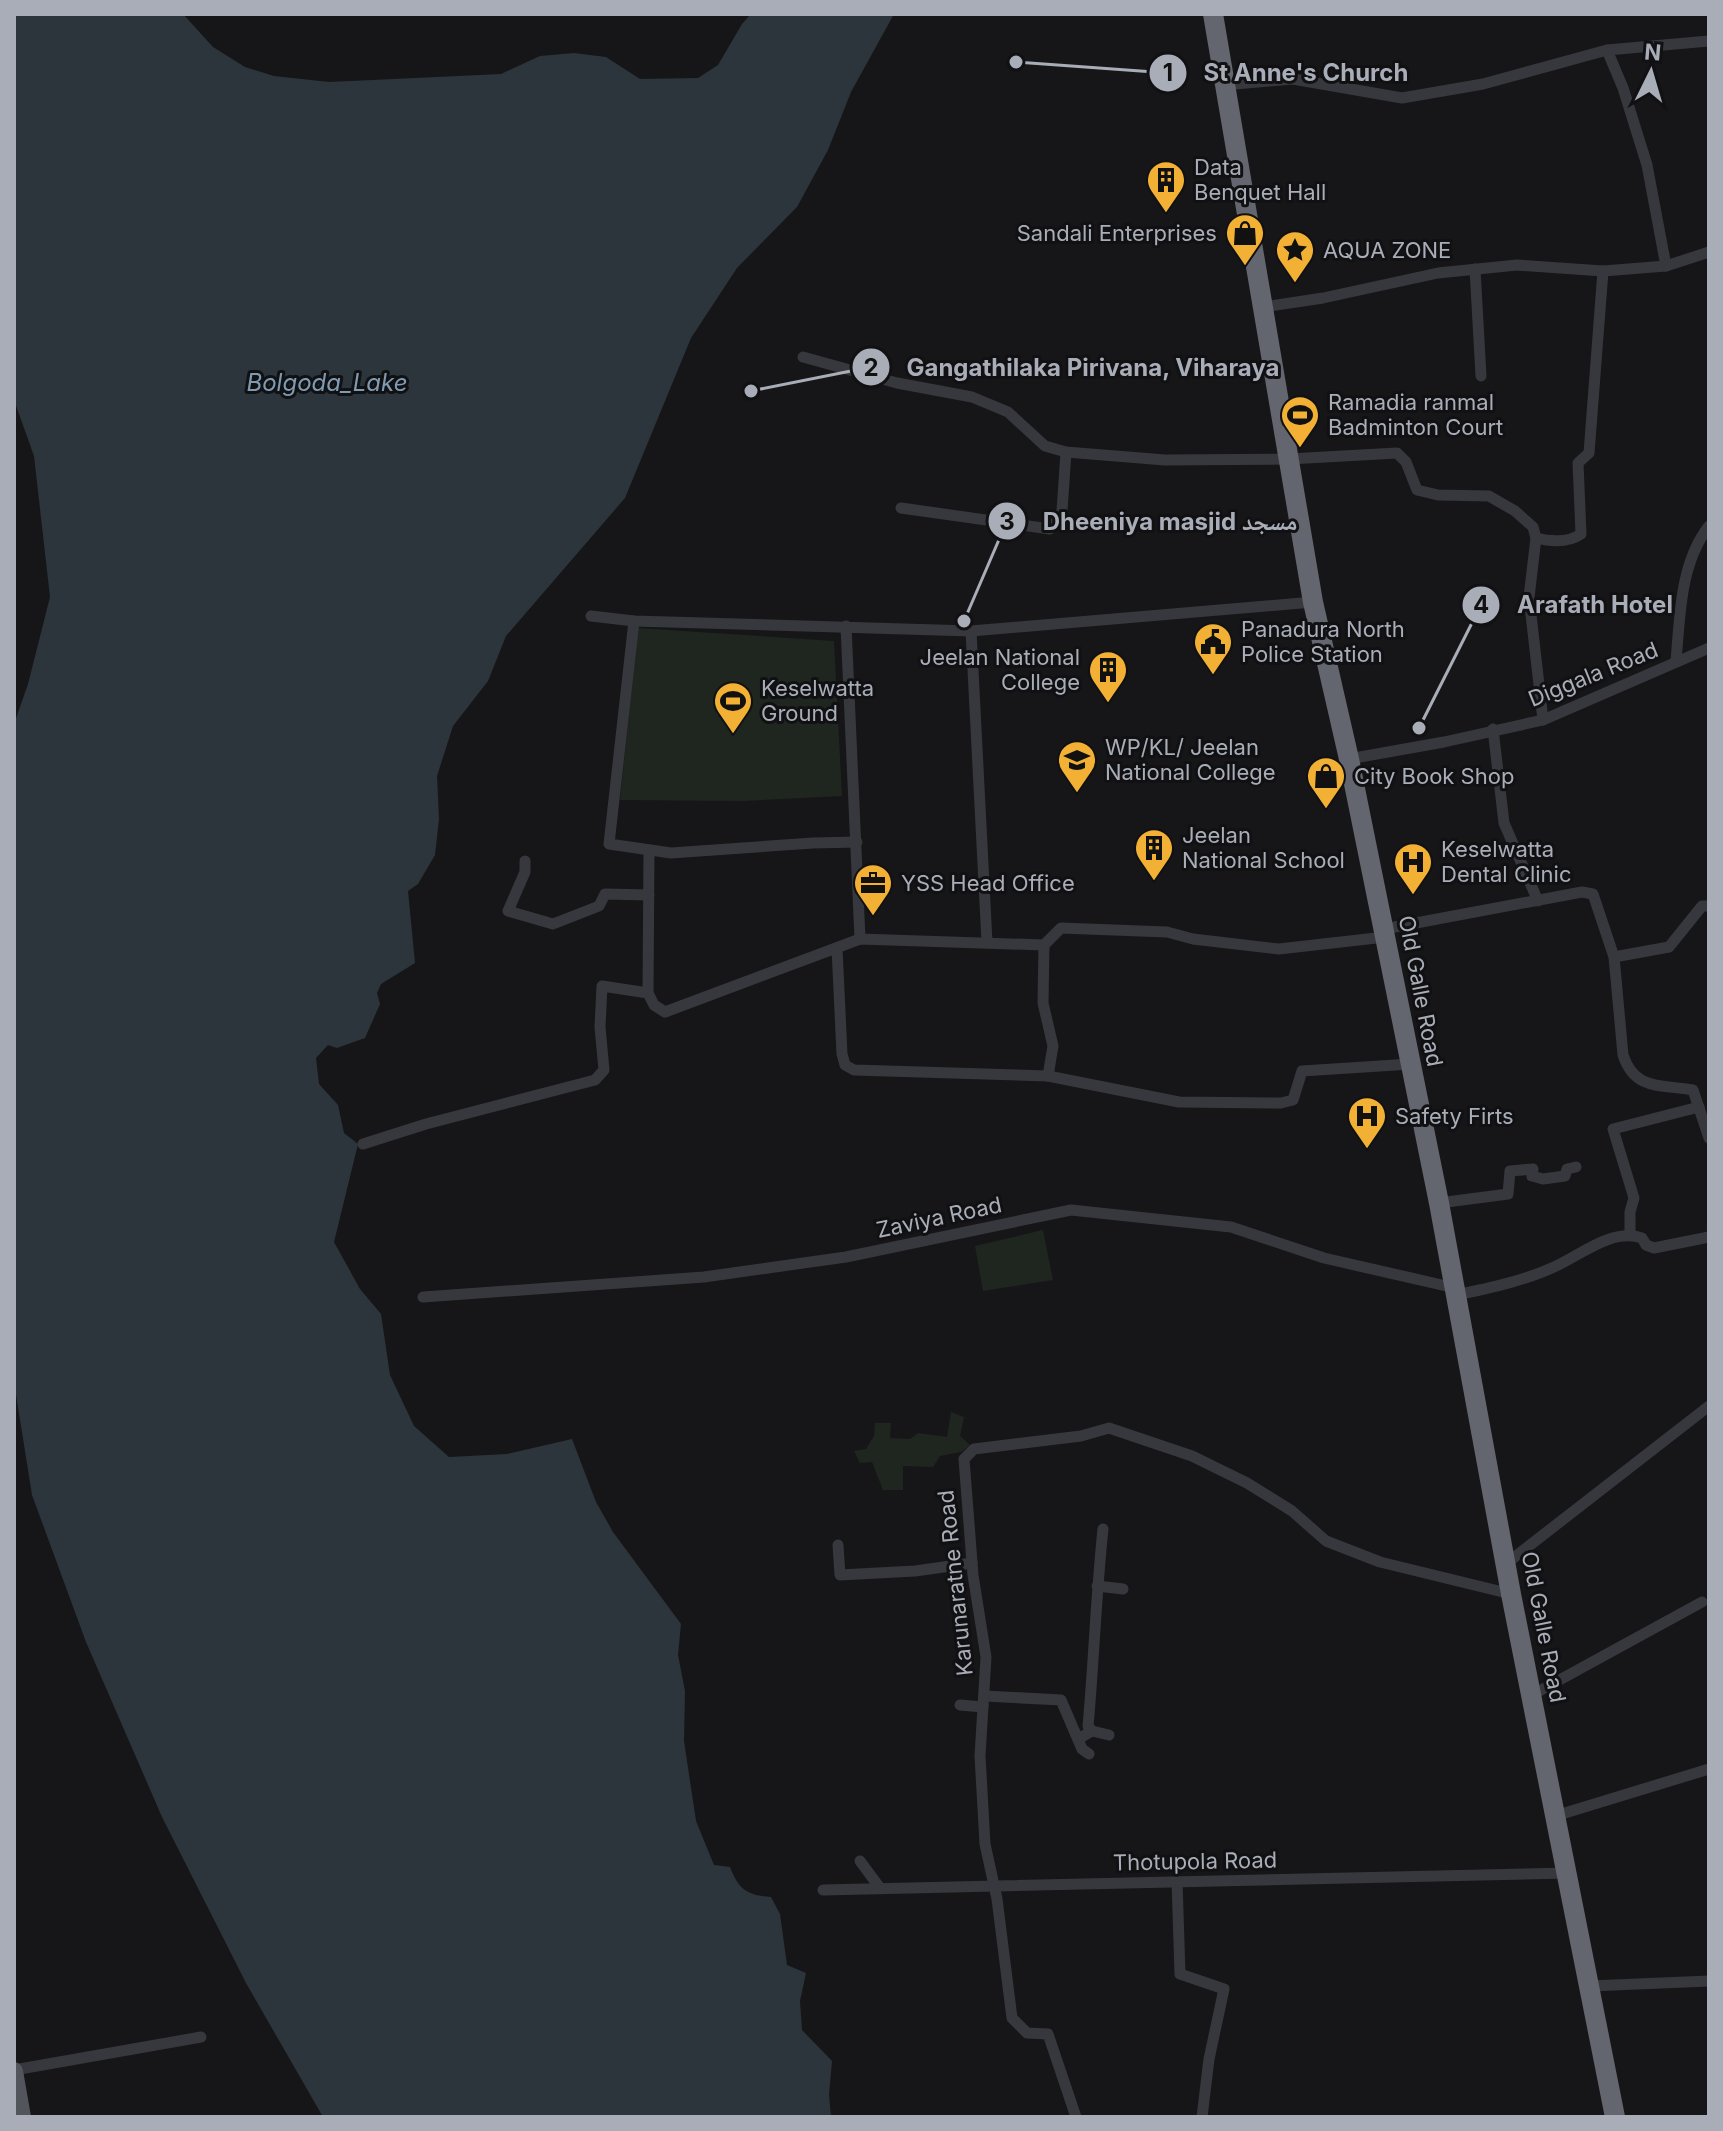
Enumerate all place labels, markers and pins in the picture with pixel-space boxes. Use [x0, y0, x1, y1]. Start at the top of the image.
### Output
callout: St Anne's Church [1148, 49, 1425, 97]
place label: Data Benquet Hall [1194, 154, 1326, 205]
building icon: Data Benquet Hall [1145, 159, 1187, 214]
shop icon: Sandali Enterprises [1224, 212, 1266, 267]
place label: Sandali Enterprises [1017, 220, 1217, 246]
place icon: AQUA ZONE [1274, 229, 1316, 284]
place label: AQUA ZONE [1323, 237, 1451, 263]
callout: Gangathilaka Pirivana, Viharaya [851, 343, 1296, 391]
place label: Ramadia ranmal Badminton Court [1328, 389, 1503, 440]
sports icon: Ramadia ranmal Badminton Court [1279, 394, 1321, 449]
callout: Dheeniya masjid مسجد [987, 497, 1314, 545]
callout: Arafath Hotel [1461, 581, 1689, 629]
place label: Panadura North Police Station [1241, 616, 1405, 667]
public building icon: Panadura North Police Station [1192, 621, 1234, 676]
place label: Jeelan National College [920, 644, 1080, 695]
building icon: Jeelan National College [1087, 649, 1129, 704]
place label: Keselwatta Ground [761, 675, 874, 726]
sports icon: Keselwatta Ground [712, 680, 754, 735]
place label: WP/KL/ Jeelan National College [1105, 734, 1276, 785]
school or university icon: WP/KL/ Jeelan National College [1056, 739, 1098, 794]
shop icon: City Book Shop [1305, 755, 1347, 810]
place label: City Book Shop [1354, 763, 1514, 789]
place label: Jeelan National School [1182, 822, 1345, 873]
building icon: Jeelan National School [1133, 827, 1175, 882]
place label: Keselwatta Dental Clinic [1441, 836, 1572, 887]
hospital icon: Keselwatta Dental Clinic [1392, 841, 1434, 896]
office icon: YSS Head Office [852, 862, 894, 917]
place label: YSS Head Office [901, 870, 1075, 896]
hospital icon: Safety Firts [1346, 1095, 1388, 1150]
place label: Safety Firts [1395, 1103, 1514, 1129]

